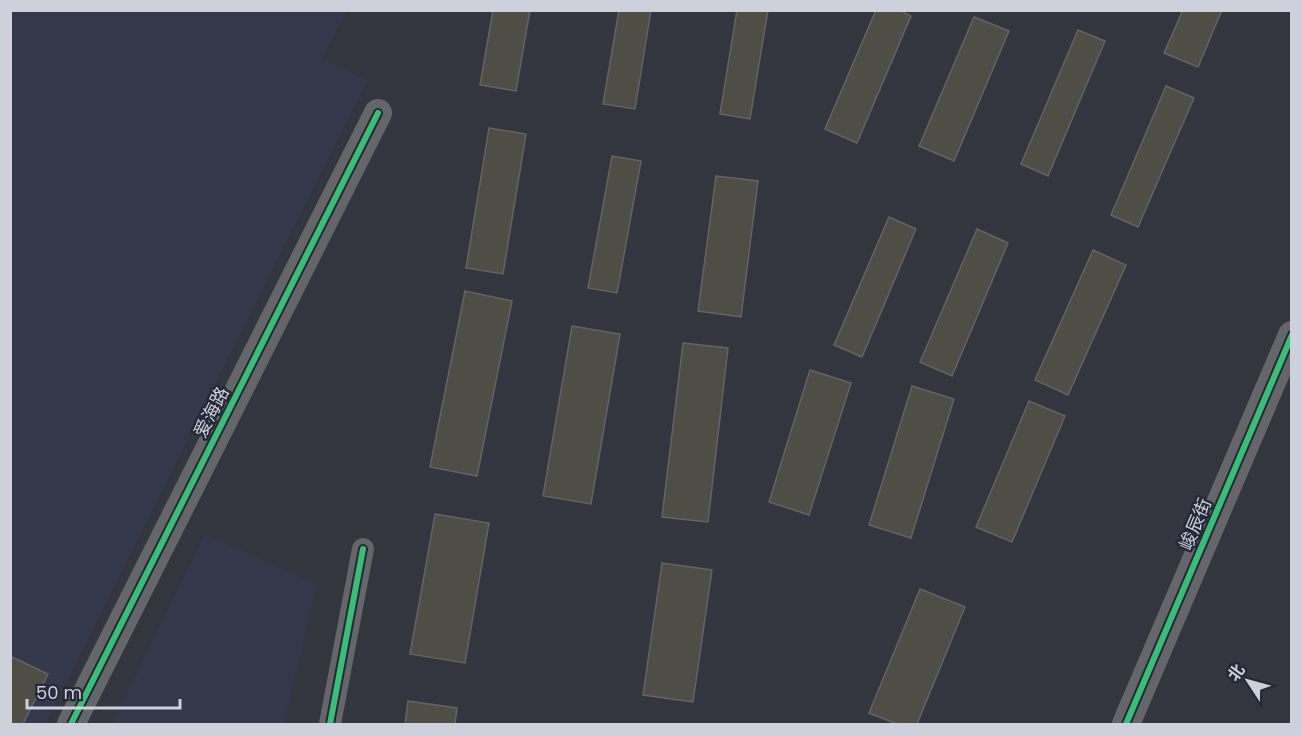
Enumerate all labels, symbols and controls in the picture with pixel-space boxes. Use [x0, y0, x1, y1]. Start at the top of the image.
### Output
street label: 爱海路 [188, 382, 234, 442]
street label: 峻辰街 [1173, 494, 1217, 554]
north arrow [1218, 651, 1278, 711]
text: 北 [1222, 659, 1250, 686]
scale bar [27, 672, 180, 710]
text: 50 m [36, 680, 82, 705]

